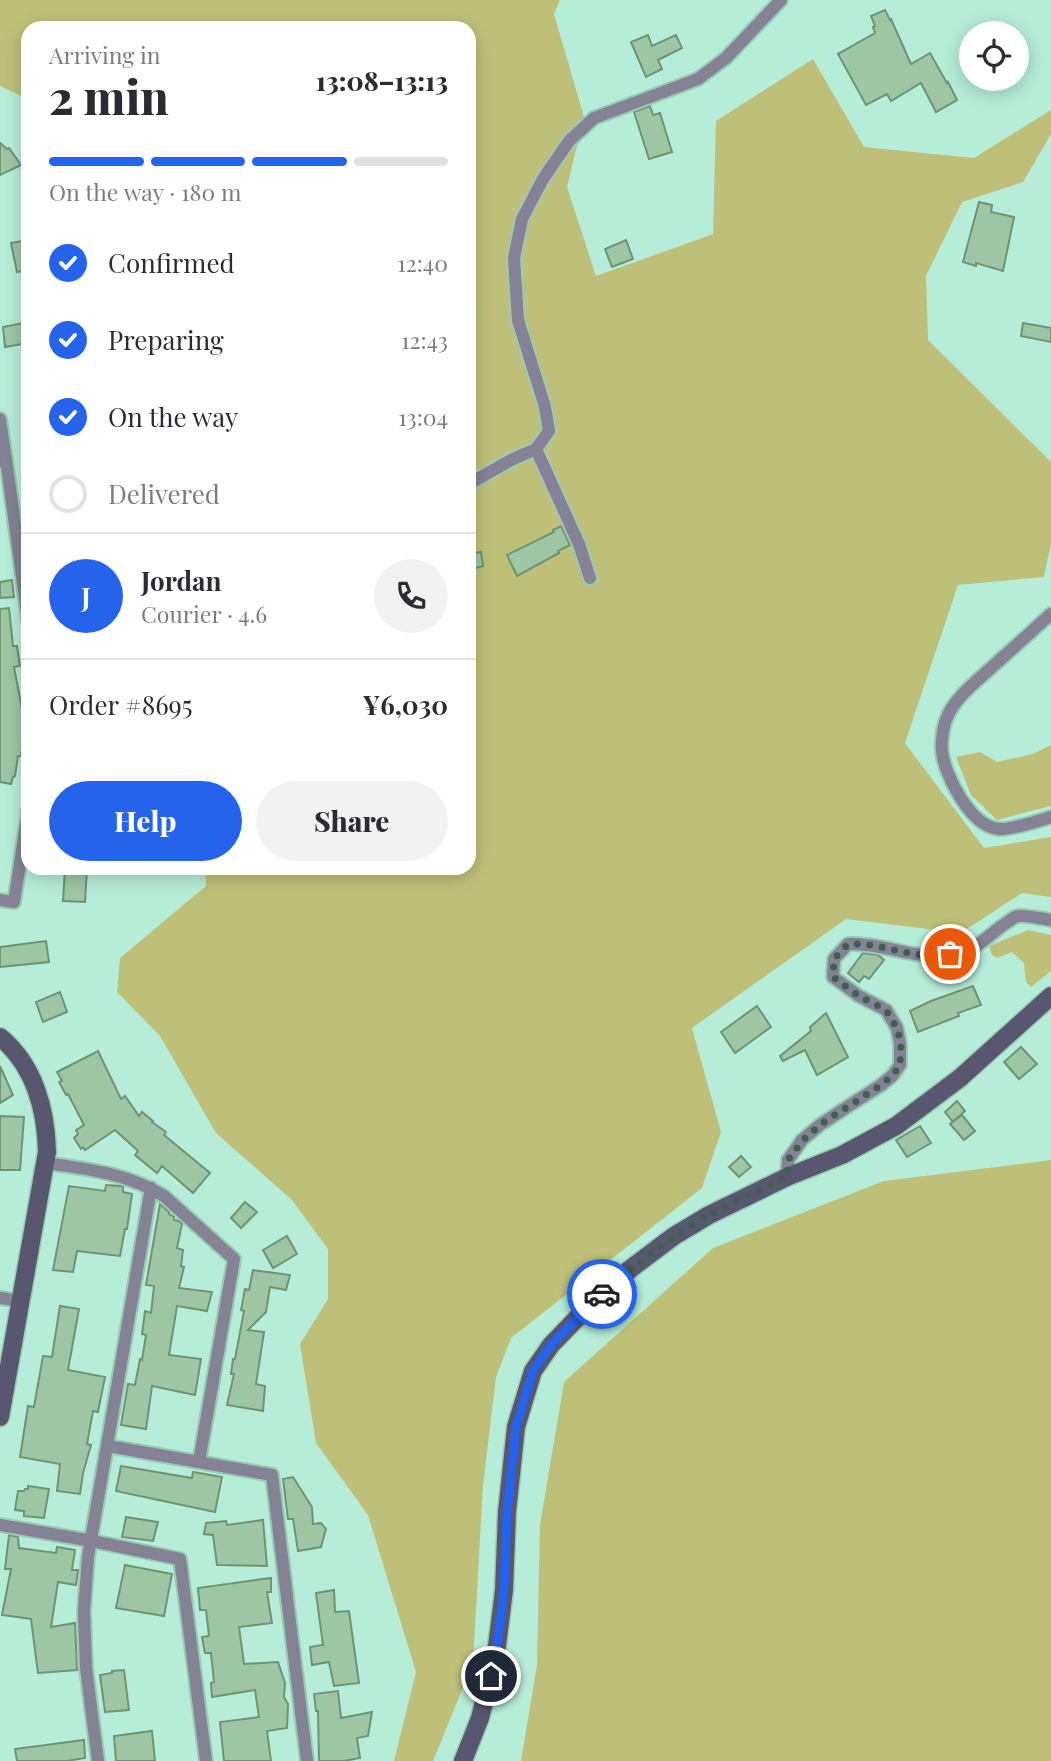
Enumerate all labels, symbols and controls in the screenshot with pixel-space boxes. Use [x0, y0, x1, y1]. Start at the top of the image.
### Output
map controls [959, 21, 1029, 91]
button: locate [959, 21, 1029, 91]
text: Arriving in [49, 39, 161, 70]
text: 13:08–13:13 [316, 63, 448, 98]
text: 2 min [49, 65, 169, 127]
text: On the way · 180 m [49, 176, 241, 207]
icon: check [49, 244, 87, 282]
text: Confirmed [108, 245, 235, 280]
text: 12:40 [397, 247, 448, 278]
icon: check [49, 321, 87, 359]
text: Preparing [108, 322, 224, 357]
text: 12:43 [401, 324, 448, 355]
icon: check [49, 398, 87, 436]
text: On the way [108, 399, 238, 434]
text: 13:04 [398, 401, 448, 432]
text: Delivered [108, 476, 220, 511]
button: phone [374, 559, 448, 633]
text: Jordan [141, 563, 221, 598]
text: J [81, 579, 91, 614]
text: Courier · 4.6 [141, 598, 267, 629]
text: Order #8695 [49, 687, 193, 722]
text: ¥6,030 [363, 687, 448, 722]
button: Help [49, 781, 242, 861]
button: Share [256, 781, 448, 861]
pin [920, 924, 980, 984]
icon: bag [931, 935, 969, 973]
courier [567, 1259, 637, 1329]
icon: car [583, 1275, 621, 1313]
pin [461, 1646, 521, 1706]
icon: home [472, 1657, 510, 1695]

